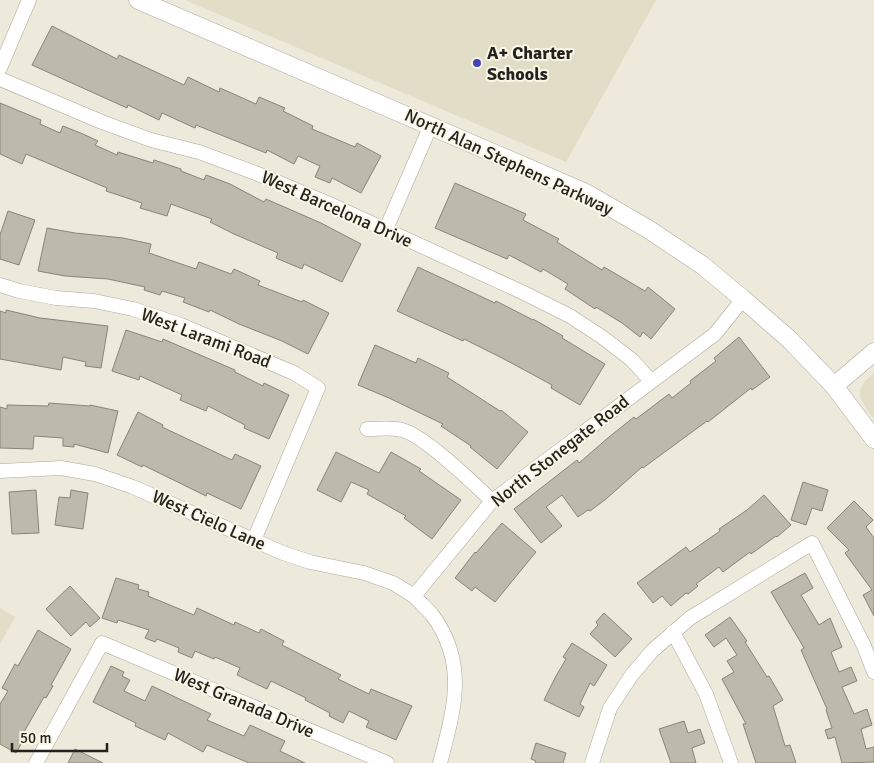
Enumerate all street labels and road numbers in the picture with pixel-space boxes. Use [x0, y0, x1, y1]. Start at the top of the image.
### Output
street label: North Alan Stephens Parkway [401, 104, 617, 220]
street label: West Barcelona Drive [258, 166, 416, 252]
street label: West Larami Road [138, 303, 274, 373]
street label: North Stonegate Road [487, 390, 633, 512]
street label: West Cielo Lane [149, 485, 269, 555]
street label: West Granada Drive [170, 663, 318, 743]

